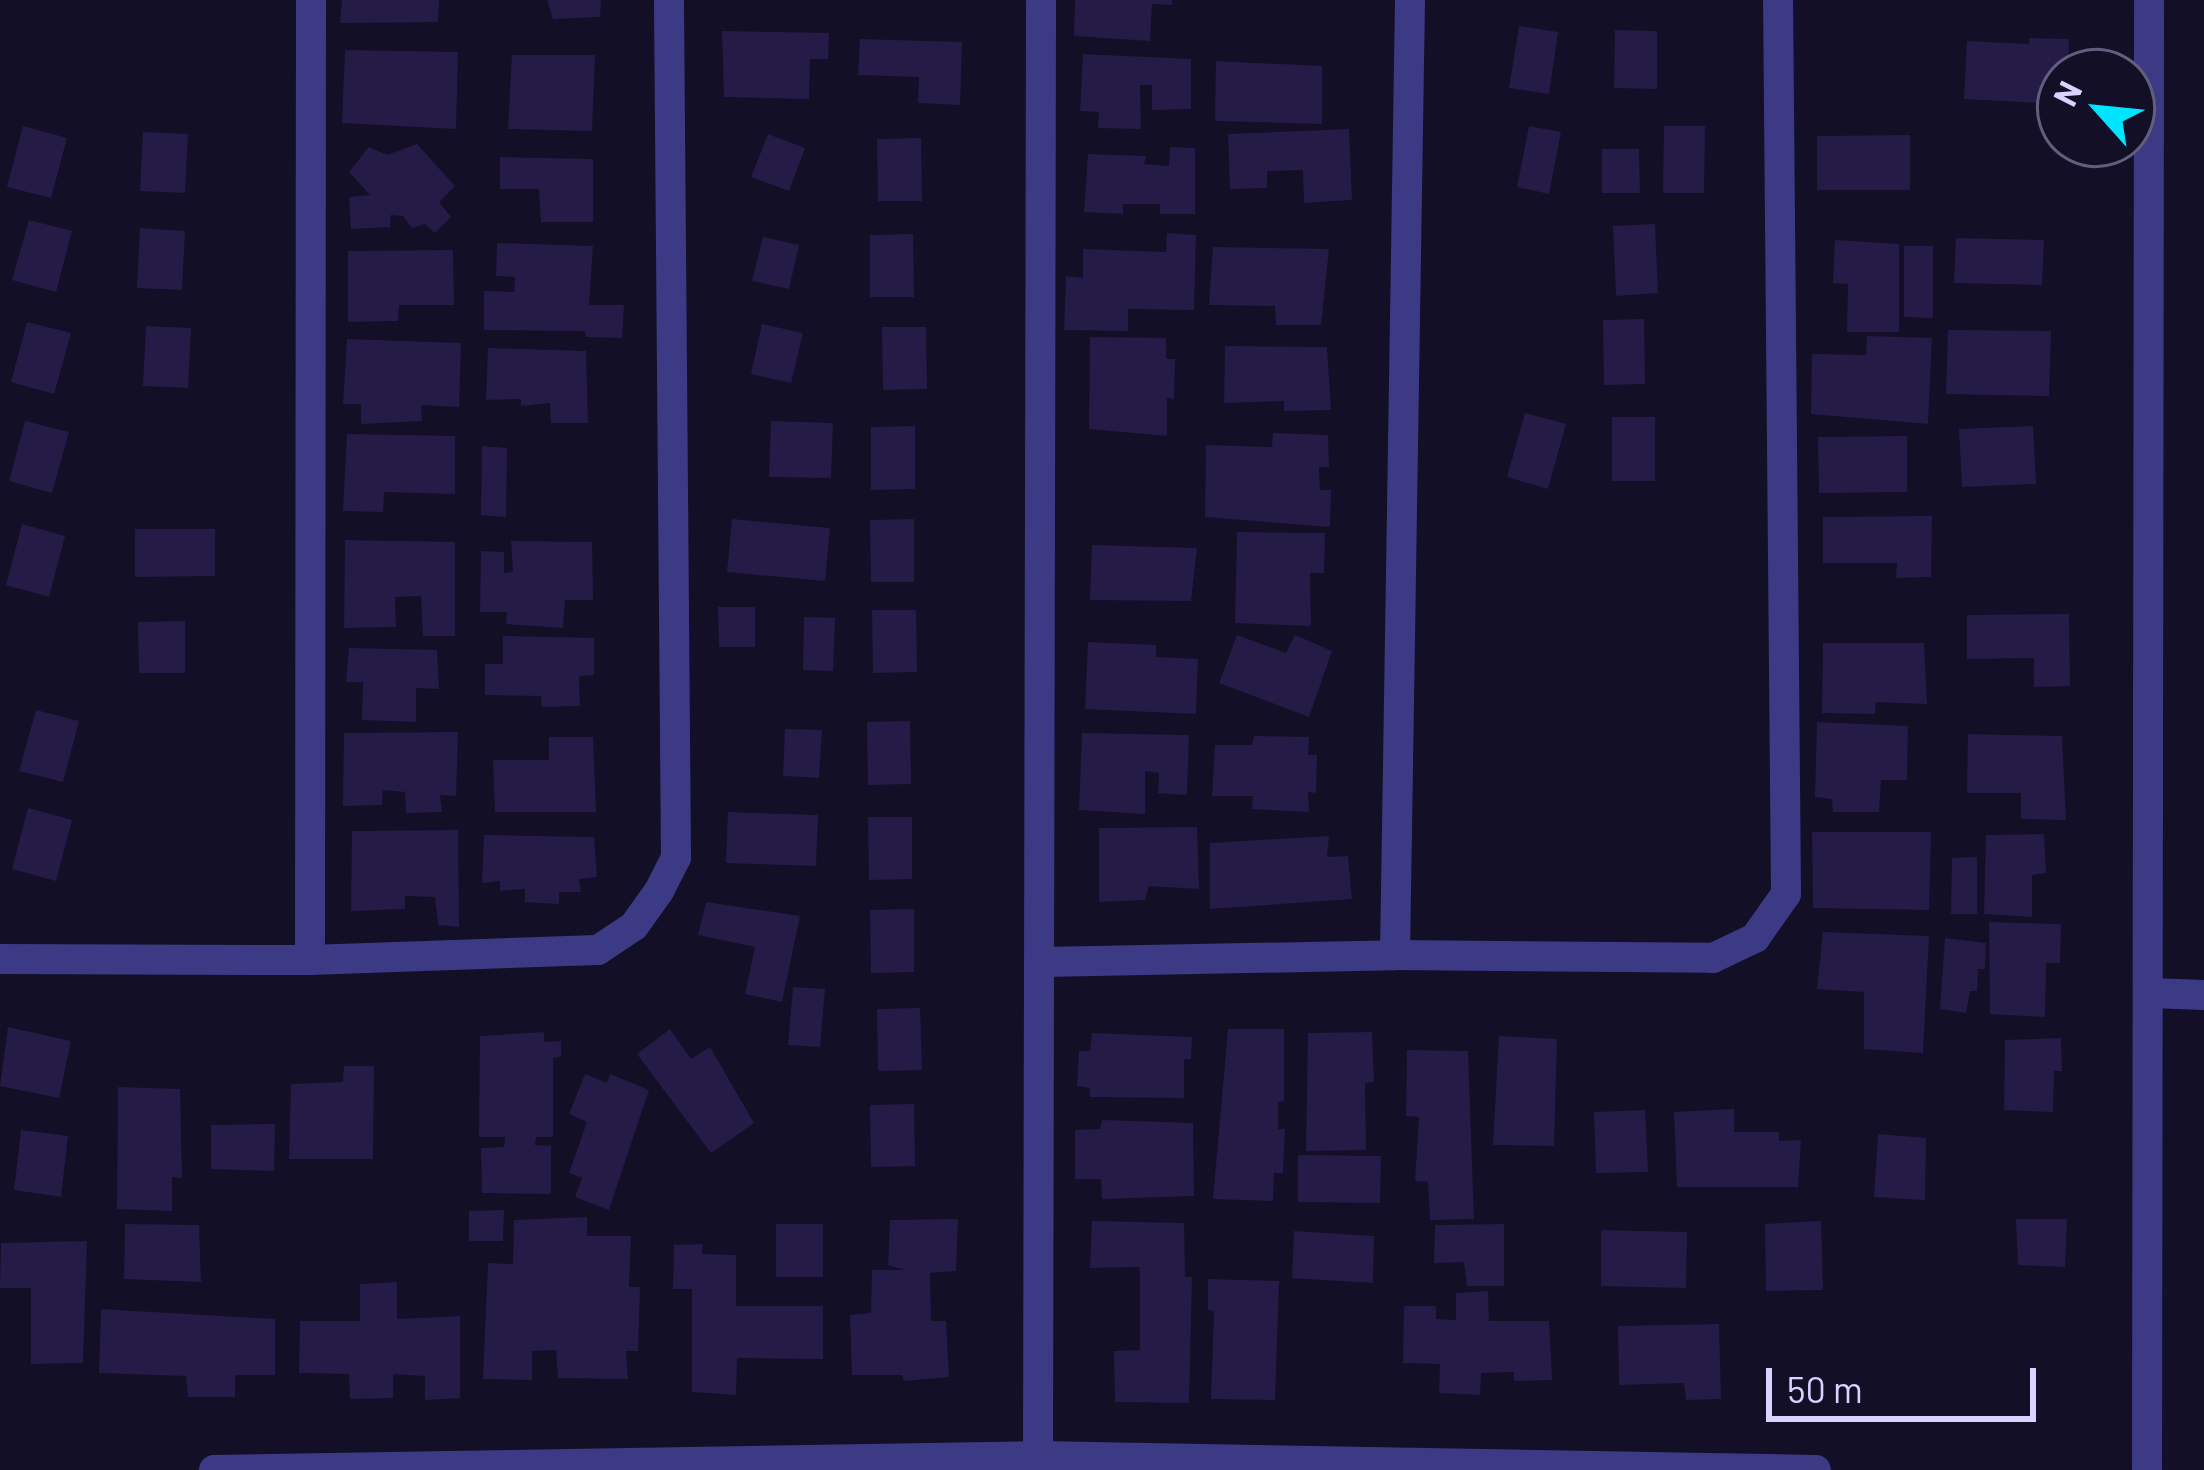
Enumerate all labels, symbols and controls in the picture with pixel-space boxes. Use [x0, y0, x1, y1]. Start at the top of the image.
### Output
north arrow [2036, 48, 2156, 168]
text: N [2044, 74, 2089, 112]
scale bar [1772, 1344, 2042, 1418]
text: 50 m [1787, 1367, 1863, 1410]

